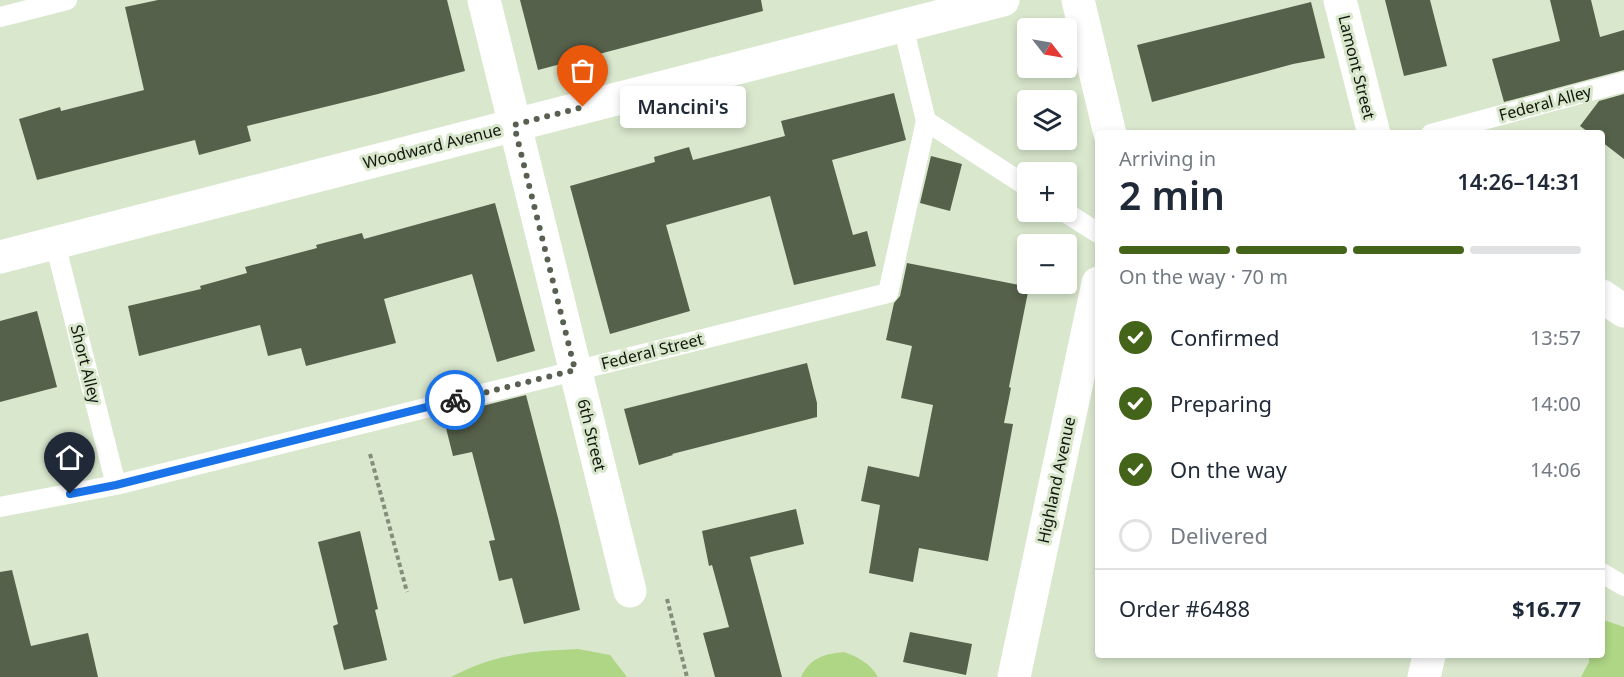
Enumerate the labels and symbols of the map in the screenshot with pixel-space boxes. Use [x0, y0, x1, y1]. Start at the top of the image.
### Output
street label: Lamont Street [1333, 13, 1381, 122]
north arrow [1017, 18, 1077, 78]
pin [557, 45, 608, 107]
street label: Federal Alley [1496, 80, 1595, 126]
callout: Mancini's [619, 86, 745, 128]
street label: Woodward Avenue [361, 118, 503, 174]
street label: Short Alley [66, 322, 107, 406]
street label: Federal Street [599, 328, 706, 374]
courier [425, 370, 485, 430]
street label: 6th Street [572, 397, 612, 474]
street label: Highland Avenue [1032, 415, 1080, 545]
pin [44, 432, 95, 494]

